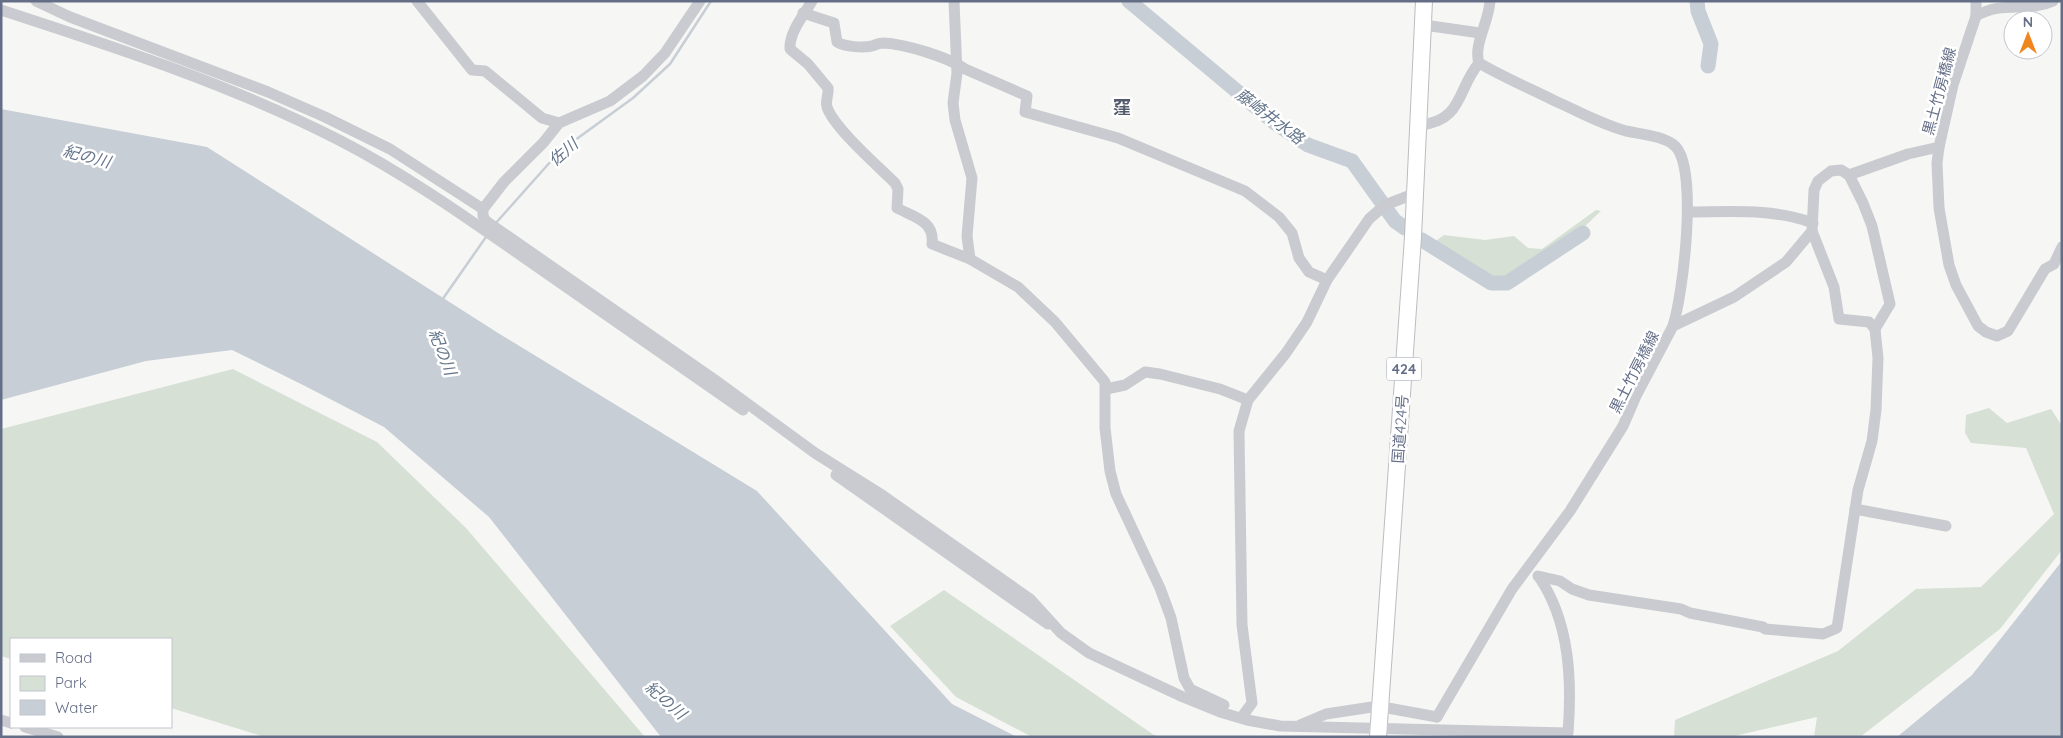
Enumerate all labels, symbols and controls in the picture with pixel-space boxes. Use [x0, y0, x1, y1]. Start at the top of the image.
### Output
north arrow [2003, 10, 2053, 60]
text: N [2023, 13, 2033, 31]
street label: 黒土竹房橋線 [1918, 45, 1960, 137]
water label: 藤崎井水路 [1232, 84, 1310, 149]
district label: 窪 [1113, 96, 1131, 119]
water label: 佐川 [544, 133, 583, 170]
water label: 紀の川 [61, 140, 115, 172]
water label: 紀の川 [425, 326, 462, 380]
street label: 黒土竹房橋線 [1605, 328, 1663, 416]
road number: 424 [1386, 358, 1422, 380]
street label: 国道424号 [1388, 394, 1412, 464]
legend [10, 638, 172, 728]
text: Road [55, 648, 92, 667]
text: Park [55, 673, 87, 692]
water label: 紀の川 [641, 677, 692, 725]
text: Water [55, 698, 98, 717]

